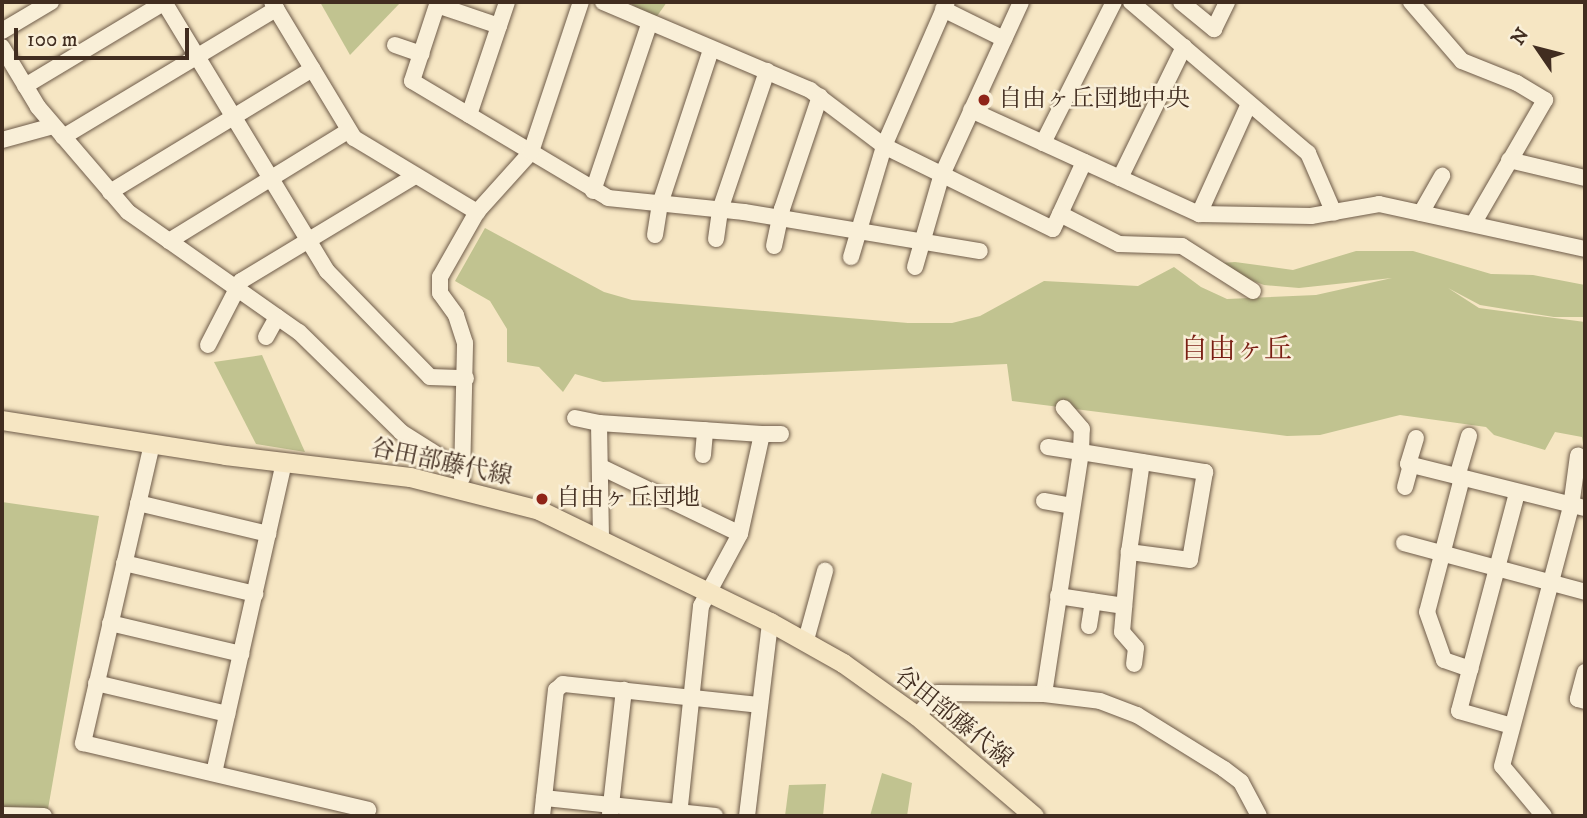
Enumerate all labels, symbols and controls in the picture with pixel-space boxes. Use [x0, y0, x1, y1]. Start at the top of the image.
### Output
scale bar [18, 14, 192, 58]
north arrow [1503, 14, 1573, 84]
text: N [1506, 24, 1534, 50]
text: 100 m [27, 27, 78, 53]
place label: 自由ヶ丘団地中央 [998, 86, 1190, 114]
marker: 自由ヶ丘団地中央 [976, 92, 992, 108]
district label: 自由ヶ丘 [1180, 333, 1292, 367]
street label: 谷田部藤代線 [368, 434, 514, 492]
place label: 自由ヶ丘団地 [556, 485, 700, 513]
marker: 自由ヶ丘団地 [534, 491, 550, 507]
street label: 谷田部藤代線 [888, 661, 1018, 775]

